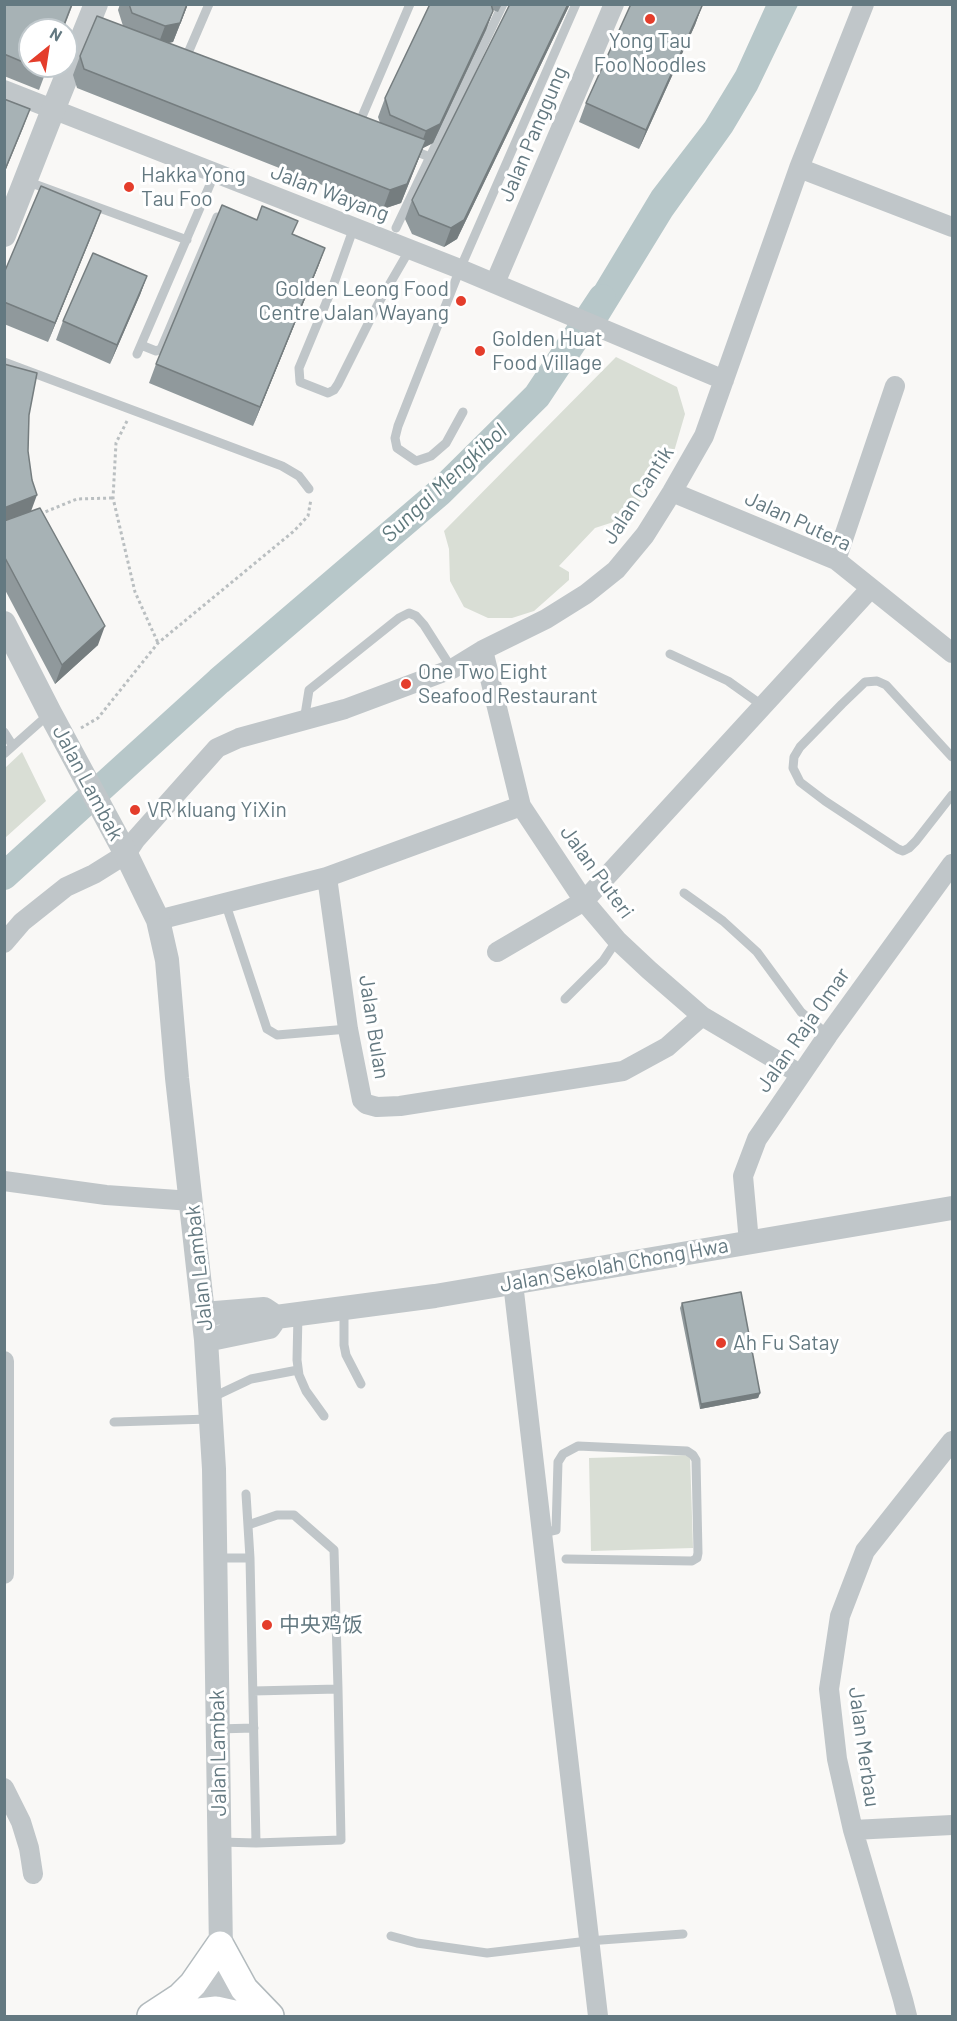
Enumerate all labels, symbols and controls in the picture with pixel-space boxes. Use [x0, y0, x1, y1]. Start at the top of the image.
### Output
marker: Yong Tau Foo Noodles [643, 12, 657, 26]
north arrow [18, 18, 78, 78]
text: N [47, 23, 66, 45]
place label: Yong Tau Foo Noodles [594, 28, 706, 78]
street label: Jalan Panggung [493, 63, 573, 205]
street label: Jalan Wayang [267, 159, 393, 227]
place label: Hakka Yong Tau Foo [141, 162, 246, 212]
marker: Hakka Yong Tau Foo [122, 180, 136, 194]
place label: Golden Leong Food Centre Jalan Wayang [258, 276, 449, 326]
marker: Golden Leong Food Centre Jalan Wayang [454, 294, 468, 308]
place label: Golden Huat Food Village [492, 326, 603, 376]
marker: Golden Huat Food Village [473, 344, 487, 358]
water label: Sungai Mengkibol [376, 418, 512, 548]
street label: Jalan Cantik [597, 441, 679, 549]
street label: Jalan Putera [741, 485, 855, 557]
place label: One Two Eight Seafood Restaurant [418, 659, 598, 709]
marker: One Two Eight Seafood Restaurant [399, 677, 413, 691]
street label: Jalan Lambak [47, 721, 129, 845]
place label: VR kluang YiXin [147, 797, 287, 823]
marker: VR kluang YiXin [128, 803, 142, 817]
street label: Jalan Puteri [555, 820, 639, 924]
street label: Jalan Raja Omar [751, 963, 855, 1097]
street label: Jalan Bulan [353, 973, 395, 1081]
street label: Jalan Lambak [180, 1204, 218, 1332]
street label: Jalan Sekolah Chong Hwa [498, 1232, 730, 1298]
place label: Ah Fu Satay [733, 1330, 839, 1356]
marker: Ah Fu Satay [714, 1336, 728, 1350]
place label: 中央鸡饭 [279, 1612, 363, 1638]
marker: 中央鸡饭 [260, 1618, 274, 1632]
street label: Jalan Merbau [843, 1685, 885, 1809]
street label: Jalan Lambak [204, 1689, 232, 1817]

